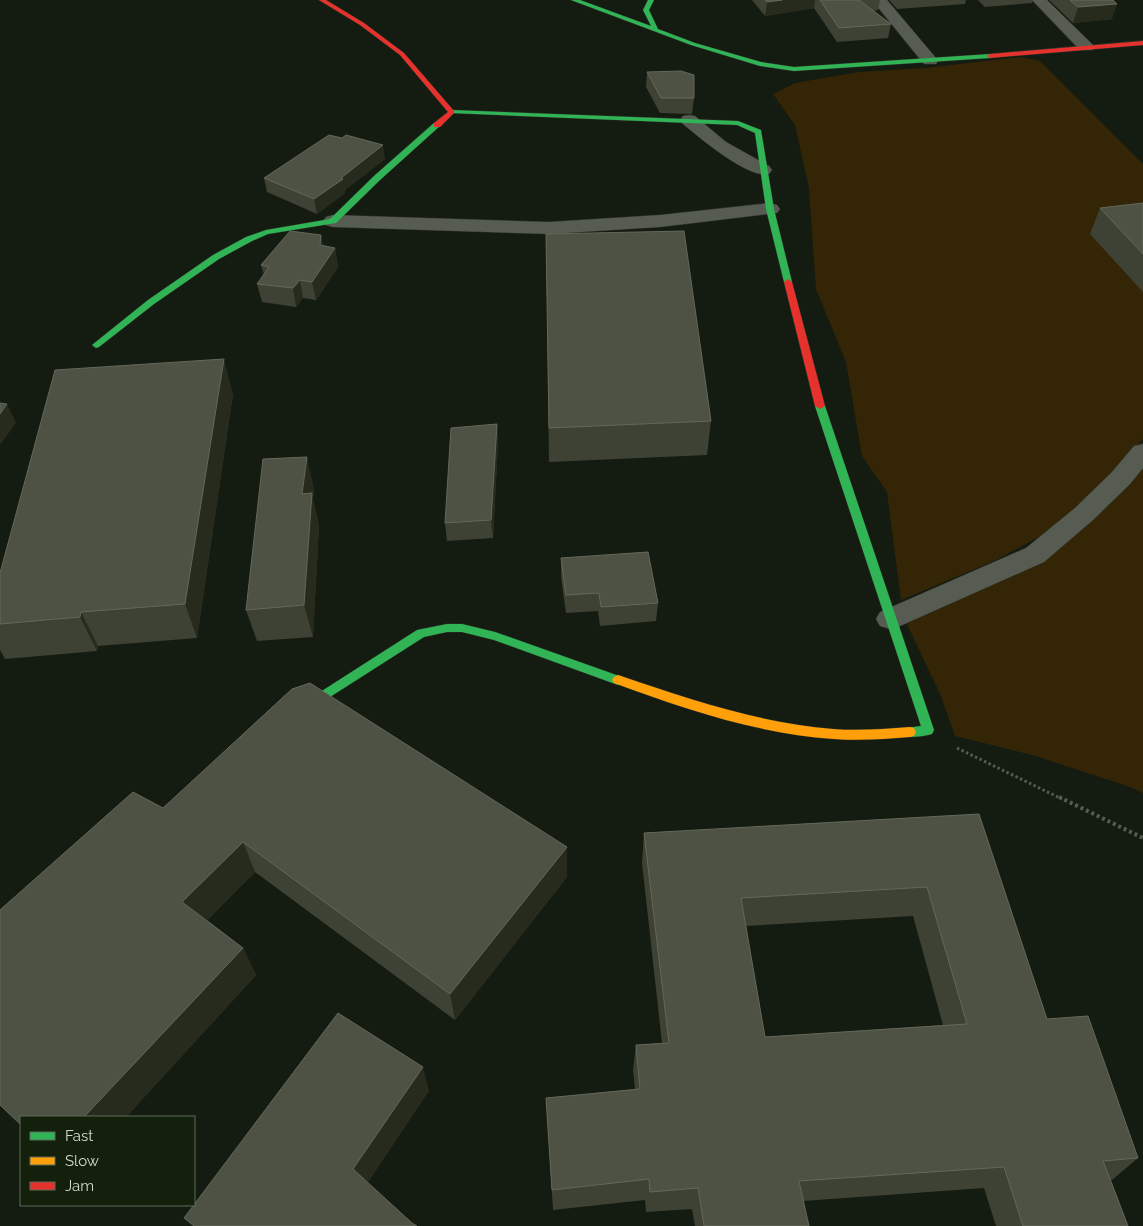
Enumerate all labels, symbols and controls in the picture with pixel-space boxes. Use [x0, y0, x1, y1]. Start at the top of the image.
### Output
legend [20, 1116, 195, 1206]
text: Fast [65, 1127, 93, 1145]
text: Slow [65, 1152, 99, 1170]
text: Jam [65, 1177, 94, 1195]

